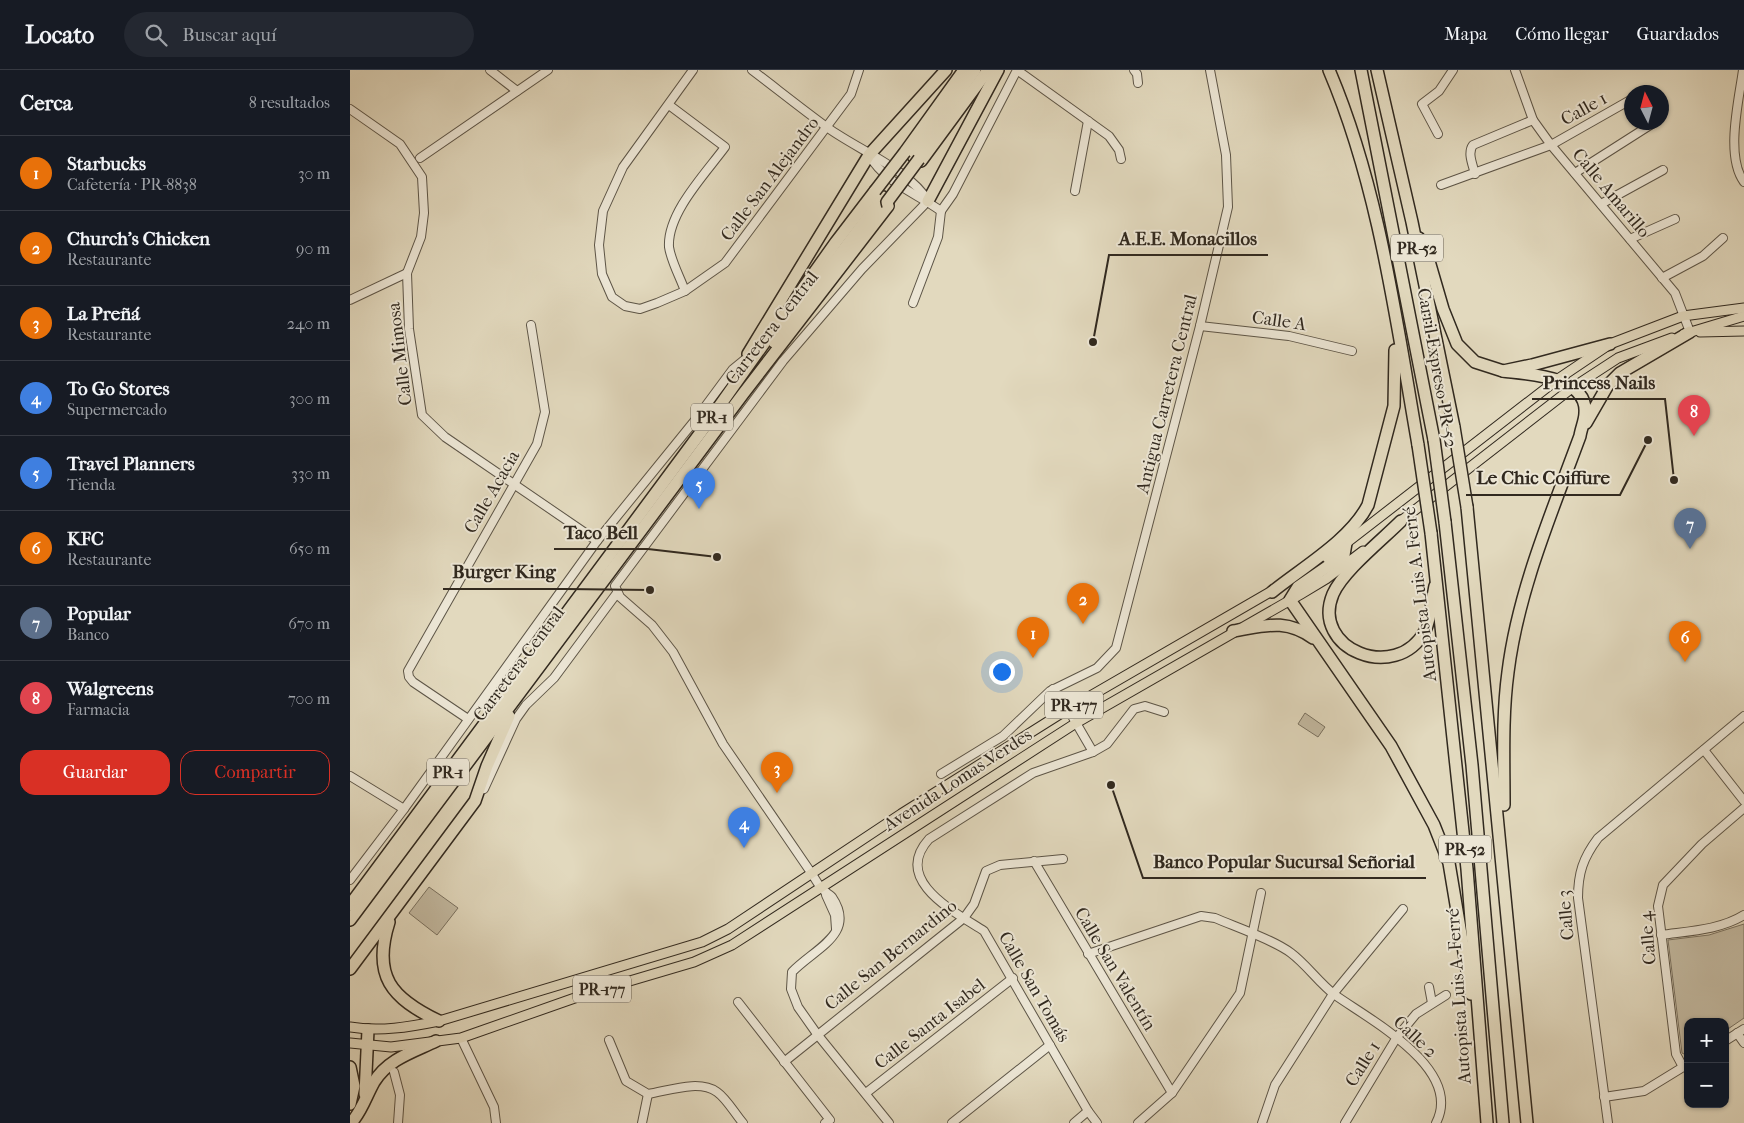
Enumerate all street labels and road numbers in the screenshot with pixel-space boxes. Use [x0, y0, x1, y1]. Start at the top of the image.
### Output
street label: Calle 1 [1557, 88, 1611, 130]
street label: Calle San Alejandro [716, 113, 824, 245]
street label: Calle Amarillo [1568, 144, 1654, 242]
road number: PR-52 [1391, 234, 1443, 262]
street label: Carretera Central [721, 267, 823, 389]
street label: Carril Expreso PR-52 [1413, 287, 1461, 449]
street label: Antigua Carretera Central [1132, 292, 1202, 497]
street label: Calle Mimosa [383, 301, 417, 407]
street label: Calle A [1250, 307, 1308, 335]
road number: PR-1 [691, 404, 733, 431]
street label: Calle Acacia [460, 446, 525, 537]
street label: Autopista Luis A. Ferré [1399, 505, 1441, 684]
street label: Carretera Central [469, 602, 569, 726]
road number: PR-177 [1045, 692, 1103, 718]
street label: Avenida Lomas Verdes [879, 724, 1036, 836]
road number: PR-1 [427, 759, 469, 786]
road number: PR-52 [1439, 836, 1491, 862]
street label: Calle 3 [1553, 889, 1579, 941]
street label: Calle San Bernardino [821, 895, 961, 1015]
street label: Calle San Valentín [1070, 904, 1160, 1035]
street label: Autopista Luis A. Ferré [1442, 907, 1476, 1086]
street label: Calle 4 [1635, 910, 1661, 966]
street label: Calle San Tomás [994, 928, 1074, 1046]
street label: Calle Santa Isabel [870, 974, 990, 1074]
road number: PR-177 [573, 976, 631, 1002]
street label: Calle 2 [1389, 1011, 1441, 1063]
street label: Calle 1 [1341, 1037, 1385, 1091]

